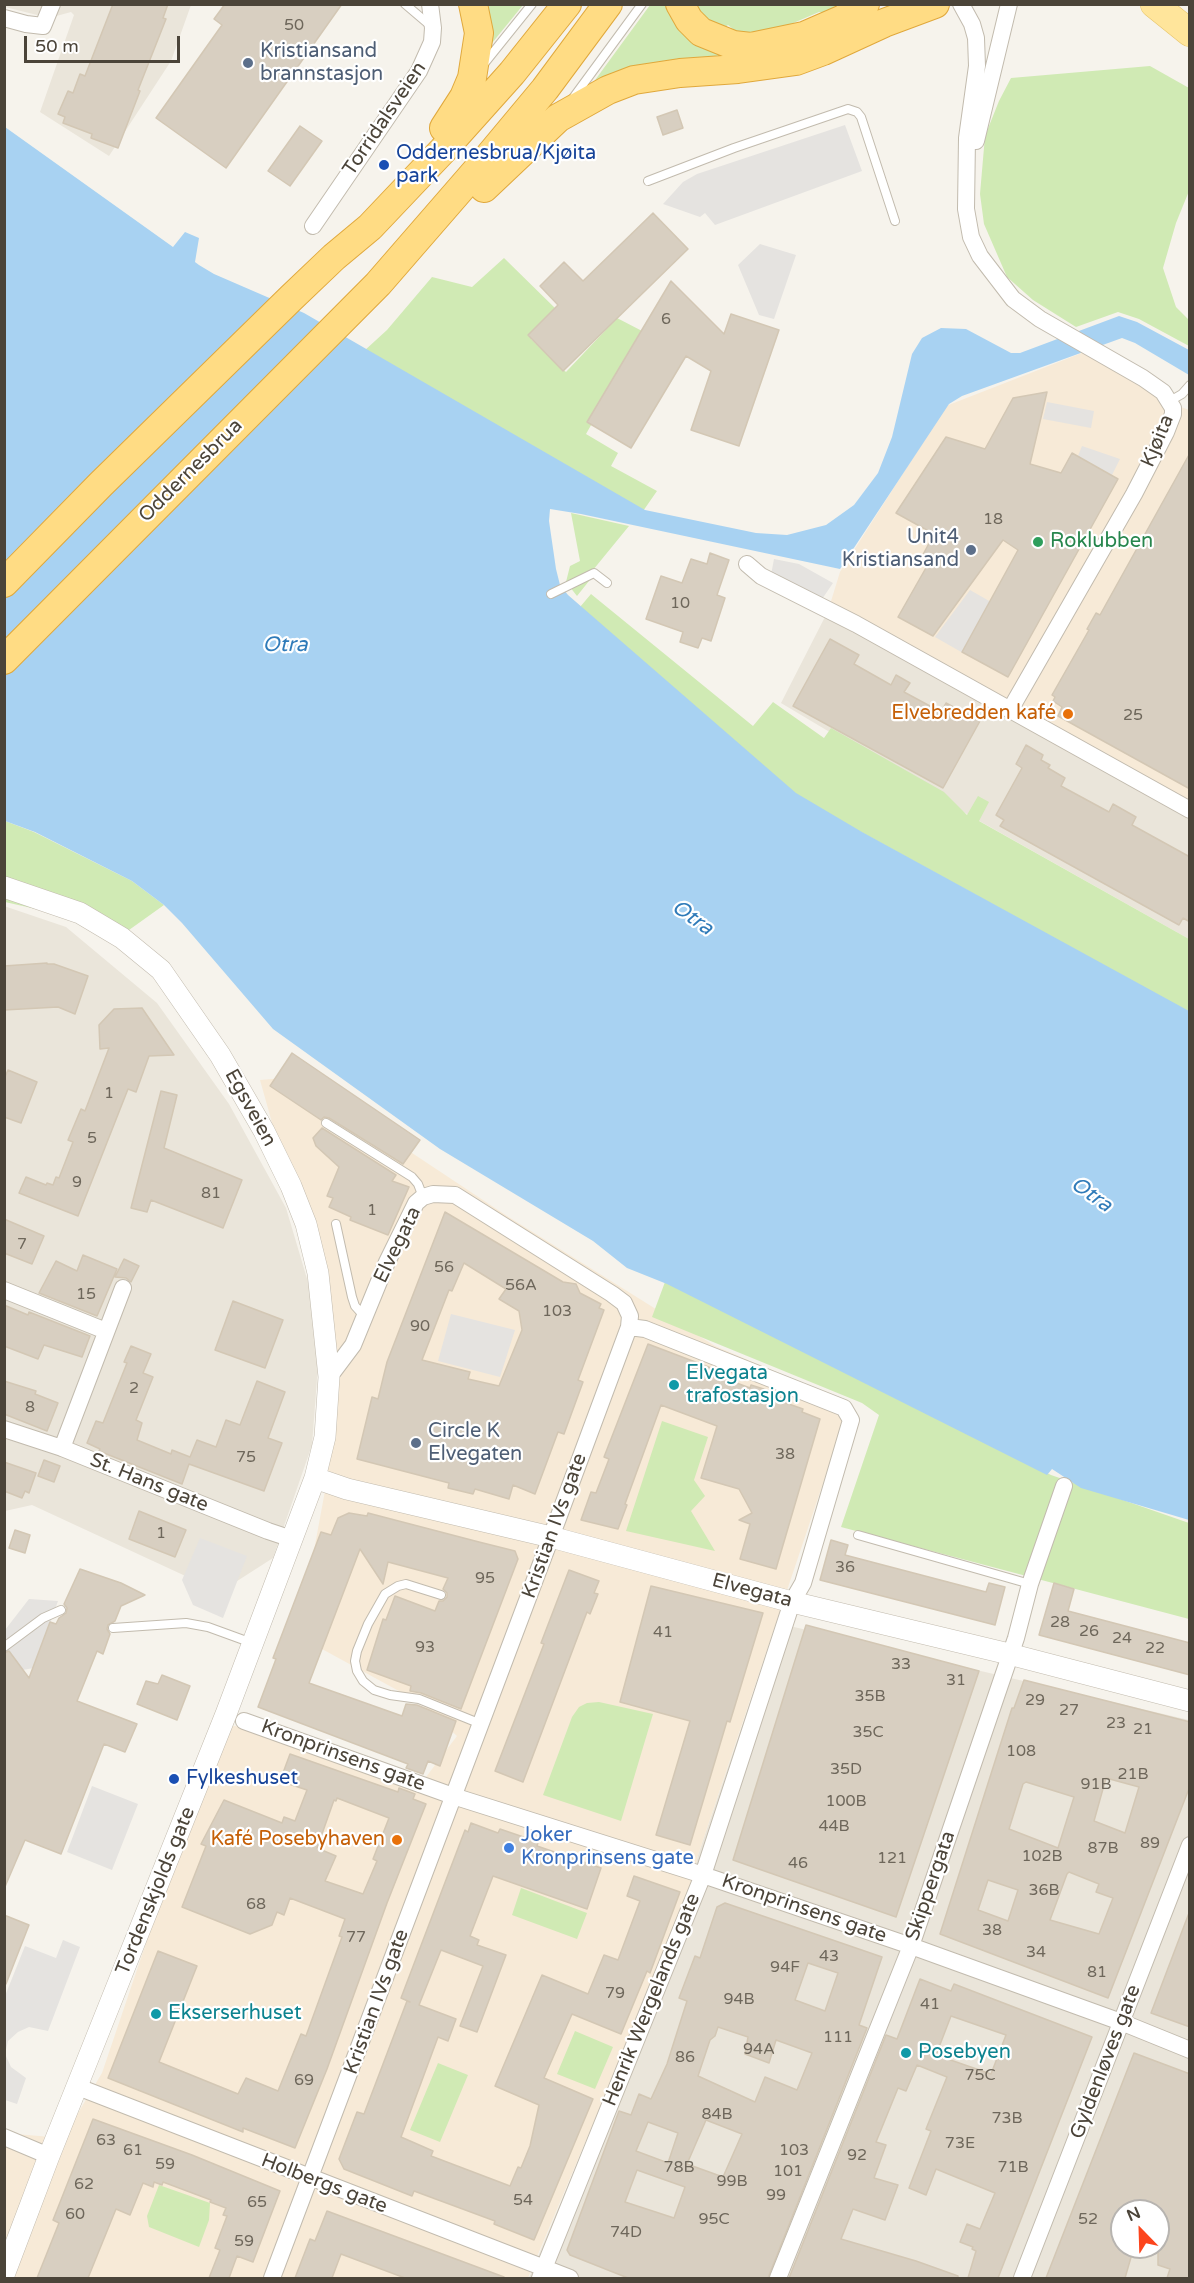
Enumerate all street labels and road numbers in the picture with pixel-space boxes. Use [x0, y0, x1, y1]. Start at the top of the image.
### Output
street label: Torridalsveien [338, 58, 432, 180]
street label: Kjøita [1136, 411, 1180, 471]
street label: Oddernesbrua [134, 414, 248, 528]
street label: Egsveien [219, 1065, 281, 1151]
street label: Elvegata [369, 1203, 427, 1287]
street label: St. Hans gate [86, 1448, 212, 1518]
street label: Kristian IVs gate [518, 1450, 592, 1602]
street label: Elvegata [709, 1569, 795, 1613]
street label: Kronprinsens gate [258, 1715, 428, 1797]
street label: Tordenskjolds gate [111, 1803, 201, 1979]
street label: Skippergata [901, 1828, 961, 1944]
street label: Kronprinsens gate [718, 1870, 890, 1948]
street label: Henrik Wergelands gate [598, 1890, 706, 2110]
street label: Kristian IVs gate [340, 1926, 414, 2078]
street label: Gyldenløves gate [1066, 1982, 1146, 2142]
street label: Holbergs gate [258, 2149, 390, 2219]

